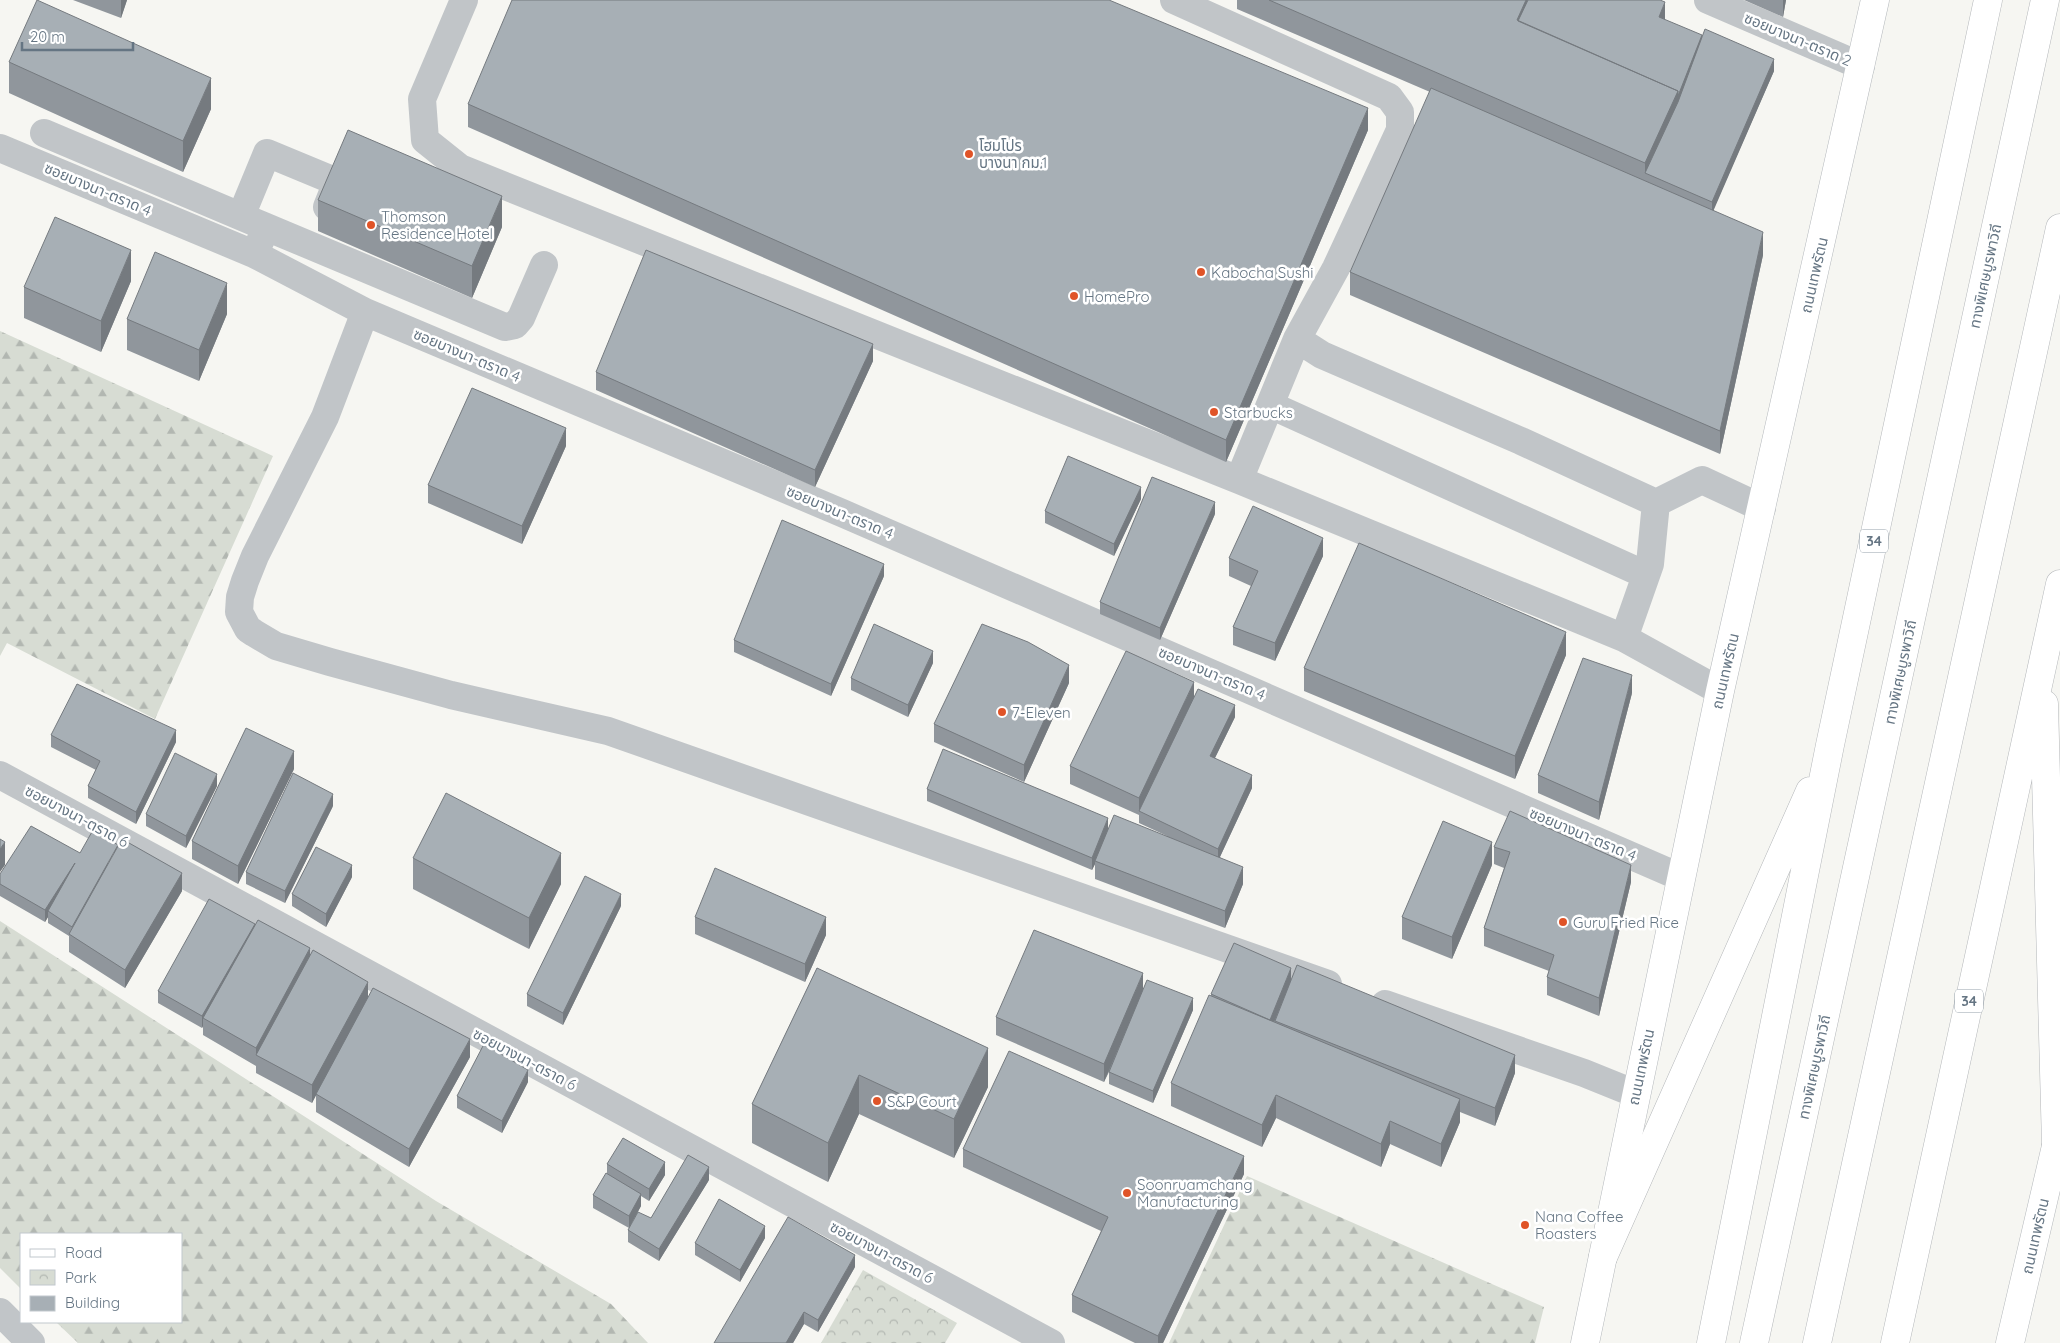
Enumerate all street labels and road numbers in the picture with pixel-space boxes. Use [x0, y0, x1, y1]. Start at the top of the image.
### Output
street label: ซอยบางนา-ตราด 2 [1741, 8, 1855, 70]
street label: ซอยบางนา-ตราด 4 [42, 158, 154, 220]
street label: ทางพิเศษบูรพาวิถี [1965, 222, 2005, 330]
street label: ถนนเทพรัตน [1796, 235, 1832, 315]
street label: ซอยบางนา-ตราด 4 [411, 324, 523, 386]
street label: ซอยบางนา-ตราด 4 [784, 481, 896, 543]
road number: 34 [1860, 530, 1888, 552]
street label: ทางพิเศษบูรพาวิถี [1880, 618, 1920, 726]
street label: ถนนเทพรัตน [1707, 631, 1743, 711]
street label: ซอยบางนา-ตราด 4 [1156, 642, 1268, 704]
street label: ซอยบางนา-ตราด 6 [22, 781, 132, 851]
street label: ซอยบางนา-ตราด 4 [1527, 803, 1639, 865]
road number: 34 [1955, 989, 1983, 1012]
street label: ทางพิเศษบูรพาวิถี [1794, 1013, 1834, 1121]
street label: ซอยบางนา-ตราด 6 [470, 1024, 580, 1094]
street label: ถนนเทพรัตน [1624, 1027, 1658, 1107]
street label: ถนนเทพรัตน [2017, 1196, 2053, 1276]
street label: ซอยบางนา-ตราด 6 [827, 1217, 937, 1287]

